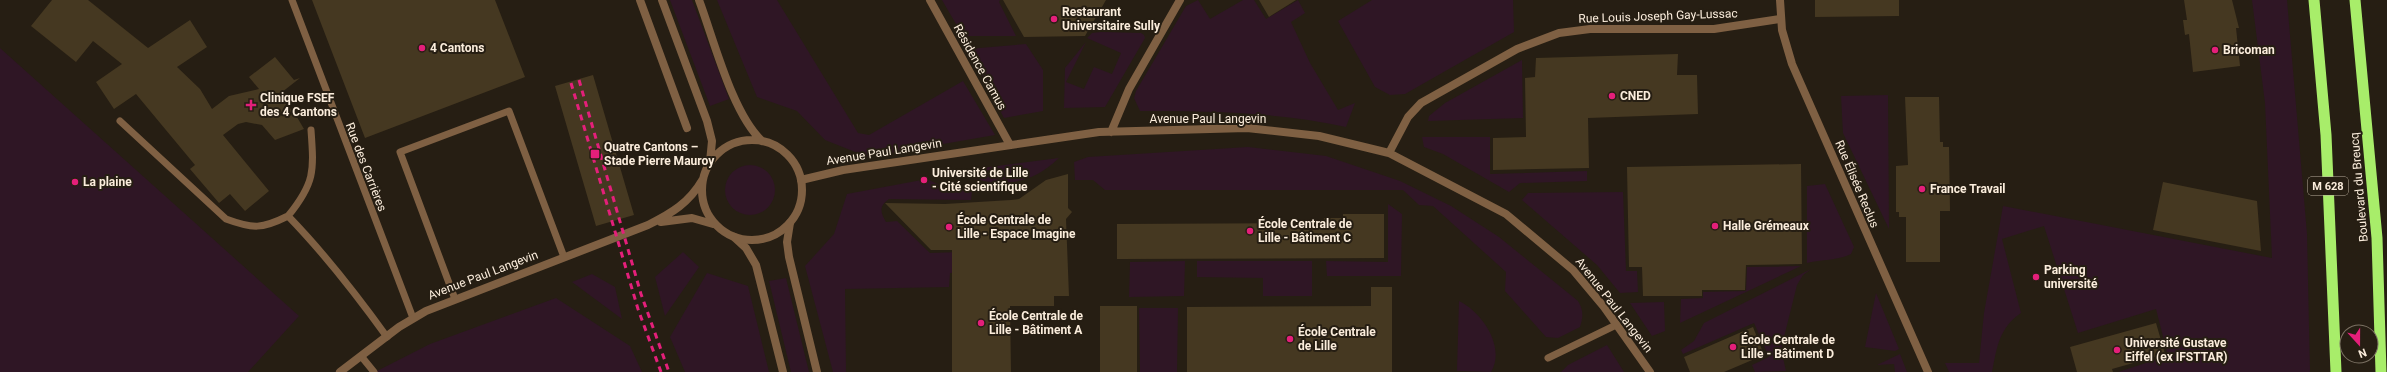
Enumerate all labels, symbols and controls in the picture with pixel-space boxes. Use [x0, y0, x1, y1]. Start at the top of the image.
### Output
place label: Restaurant Universitaire Sully [1062, 5, 1161, 33]
street label: Rue Louis Joseph Gay-Lussac [1578, 6, 1738, 26]
marker: Restaurant Universitaire Sully [1049, 14, 1059, 24]
street label: Résidence Camus [951, 22, 1009, 112]
place label: 4 Cantons [430, 41, 484, 55]
marker: 4 Cantons [417, 43, 427, 53]
place label: Bricoman [2223, 43, 2275, 57]
marker: Bricoman [2210, 45, 2220, 55]
place label: CNED [1620, 89, 1651, 103]
place label: Clinique FSEF des 4 Cantons [260, 91, 337, 119]
marker: CNED [1607, 91, 1617, 101]
marker: Clinique FSEF des 4 Cantons [245, 99, 257, 111]
street label: Avenue Paul Langevin [1150, 112, 1266, 126]
street label: Rue des Carrières [343, 121, 389, 213]
street label: Boulevard du Breucq [2347, 132, 2371, 242]
street label: Avenue Paul Langevin [825, 136, 943, 168]
street label: Rue Élisée Reclus [1832, 138, 1883, 230]
place label: Quatre Cantons – Stade Pierre Mauroy [604, 140, 715, 168]
marker: Quatre Cantons – Stade Pierre Mauroy [589, 148, 601, 160]
place label: Université de Lille ‐ Cité scientifique [932, 166, 1029, 194]
place label: La plaine [83, 175, 132, 189]
marker: Université de Lille ‐ Cité scientifique [919, 175, 929, 185]
marker: La plaine [70, 177, 80, 187]
road number: M 628 [2308, 177, 2348, 195]
place label: France Travail [1930, 182, 2006, 196]
marker: France Travail [1917, 184, 1927, 194]
place label: École Centrale de Lille - Espace Imagine [957, 212, 1076, 241]
place label: École Centrale de Lille - Bâtiment C [1258, 216, 1352, 245]
place label: Halle Grémeaux [1723, 219, 1810, 233]
marker: Halle Grémeaux [1710, 221, 1720, 231]
marker: École Centrale de Lille - Espace Imagine [944, 222, 954, 232]
marker: École Centrale de Lille - Bâtiment C [1245, 226, 1255, 236]
street label: Avenue Paul Langevin [426, 248, 540, 302]
street label: Avenue Paul Langevin [1573, 255, 1655, 355]
place label: Parking université [2044, 263, 2098, 291]
marker: Parking université [2031, 272, 2041, 282]
place label: École Centrale de Lille - Bâtiment A [989, 308, 1083, 337]
marker: École Centrale de Lille - Bâtiment A [976, 318, 986, 328]
place label: École Centrale de Lille [1298, 324, 1376, 353]
north arrow [2339, 324, 2379, 364]
place label: École Centrale de Lille - Bâtiment D [1741, 332, 1835, 361]
marker: École Centrale de Lille [1285, 334, 1295, 344]
place label: Université Gustave Eiffel (ex IFSTTAR) [2125, 336, 2228, 364]
marker: École Centrale de Lille - Bâtiment D [1728, 342, 1738, 352]
marker: Université Gustave Eiffel (ex IFSTTAR) [2112, 345, 2122, 355]
text: N [2356, 345, 2368, 360]

